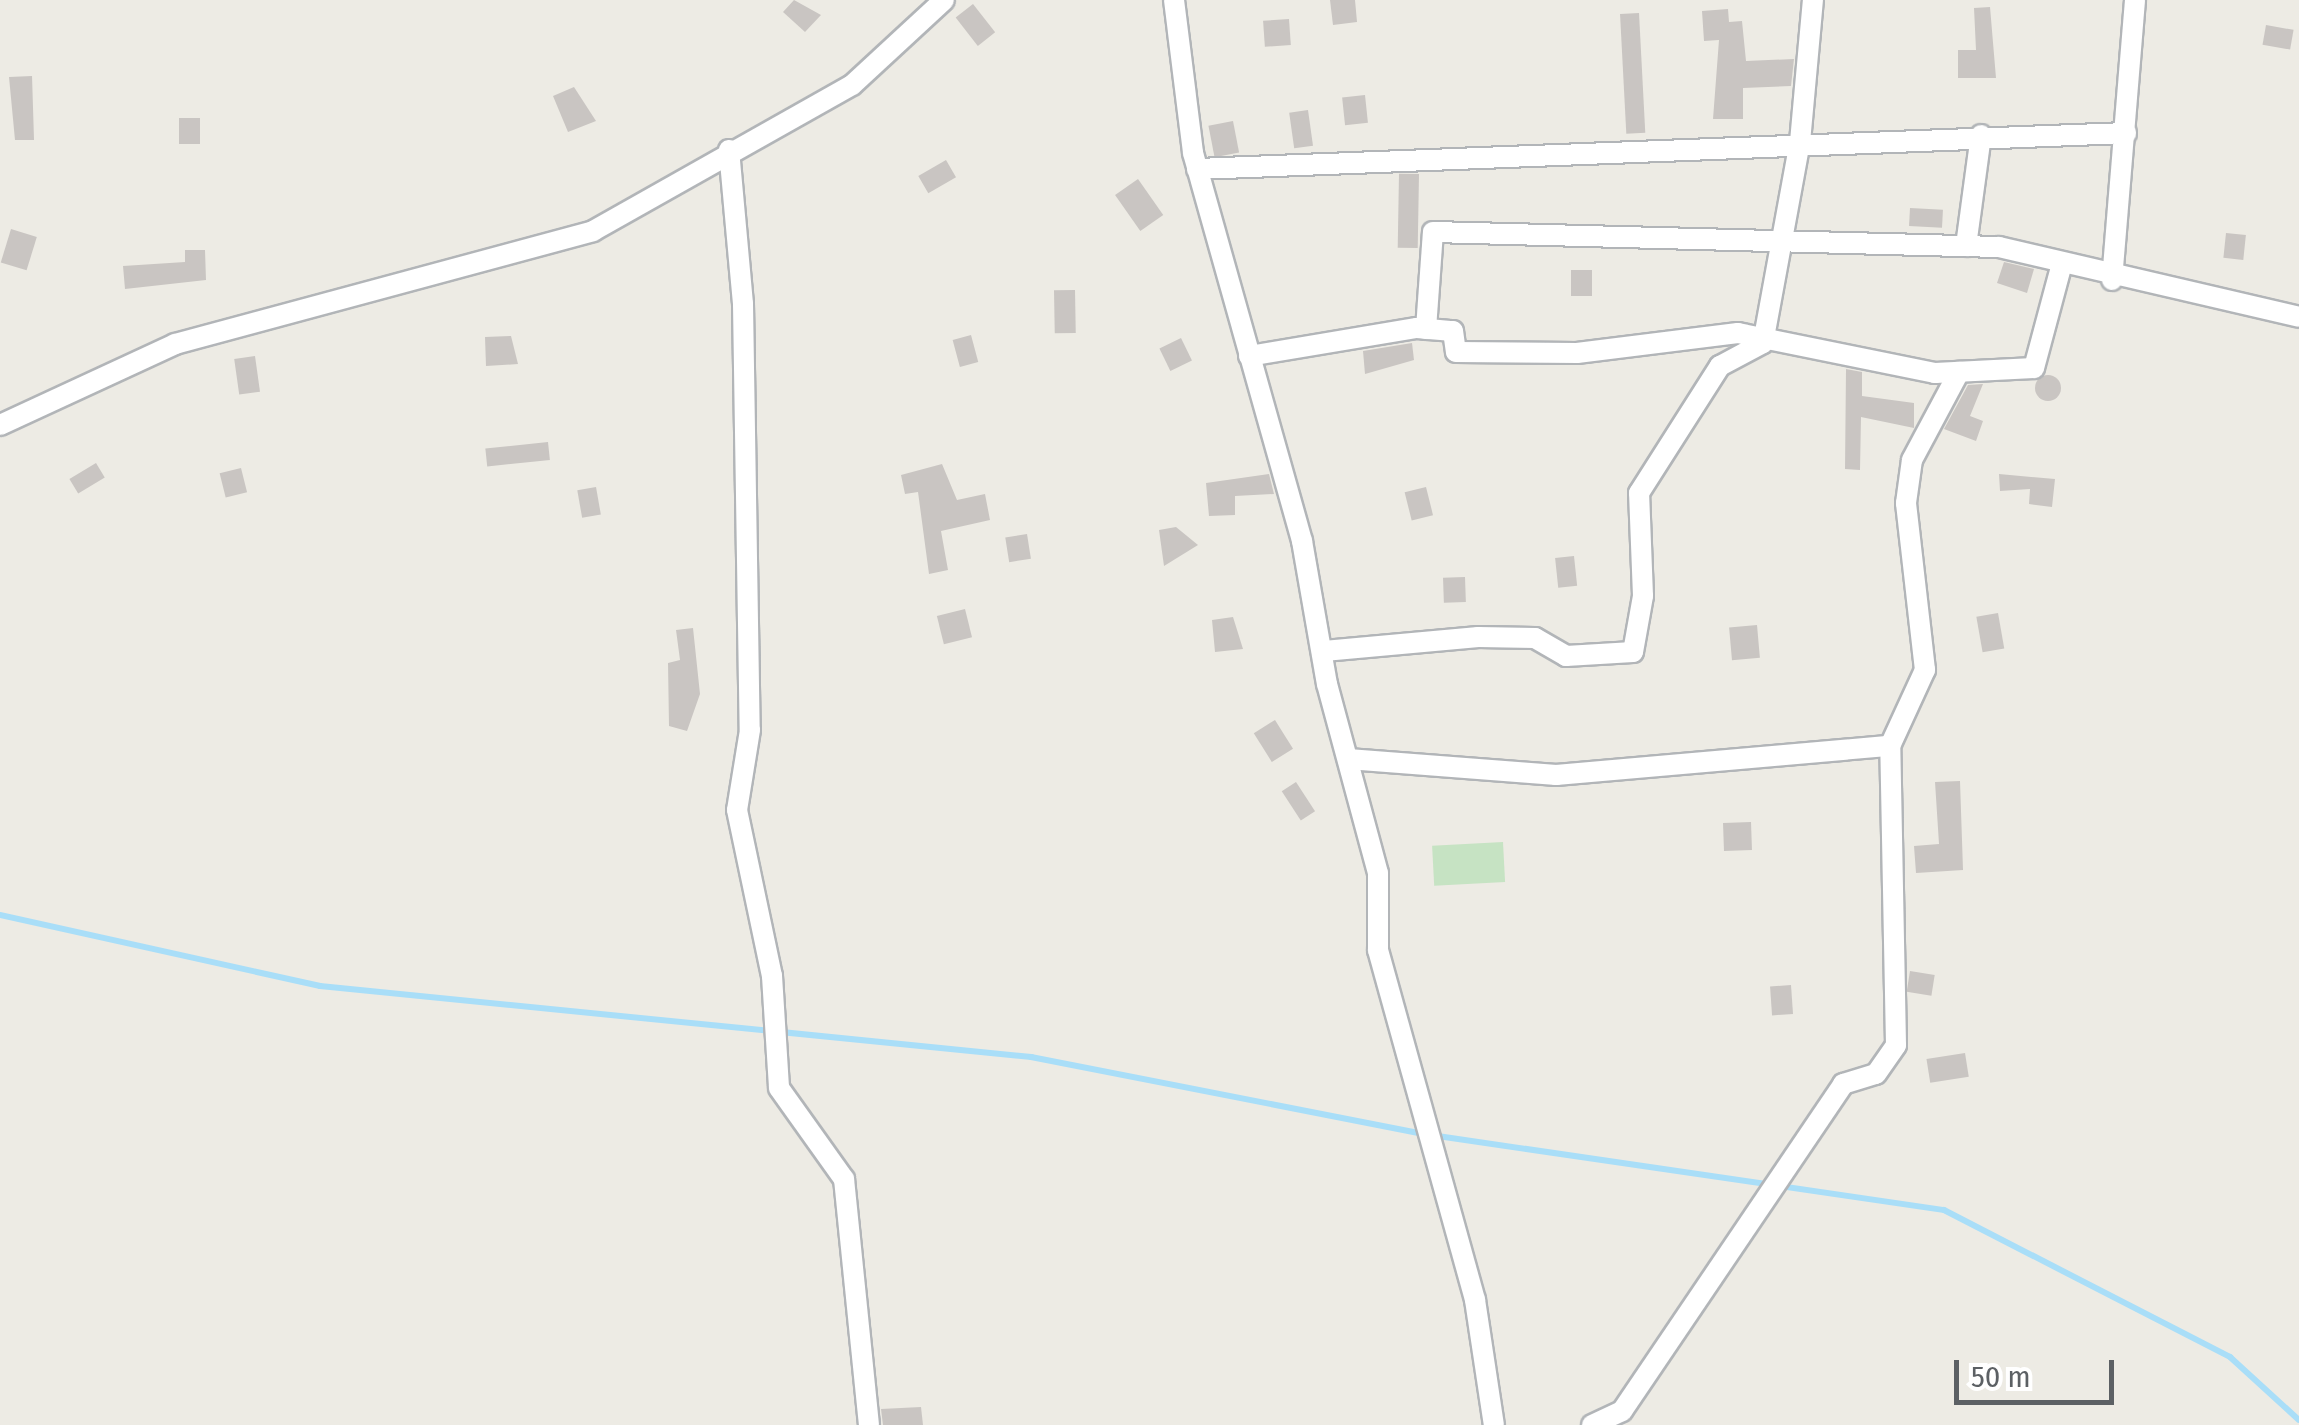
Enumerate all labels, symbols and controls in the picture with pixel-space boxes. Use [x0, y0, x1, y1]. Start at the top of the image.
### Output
scale bar [1959, 1340, 2119, 1402]
text: 50 m [1971, 1359, 2031, 1395]

